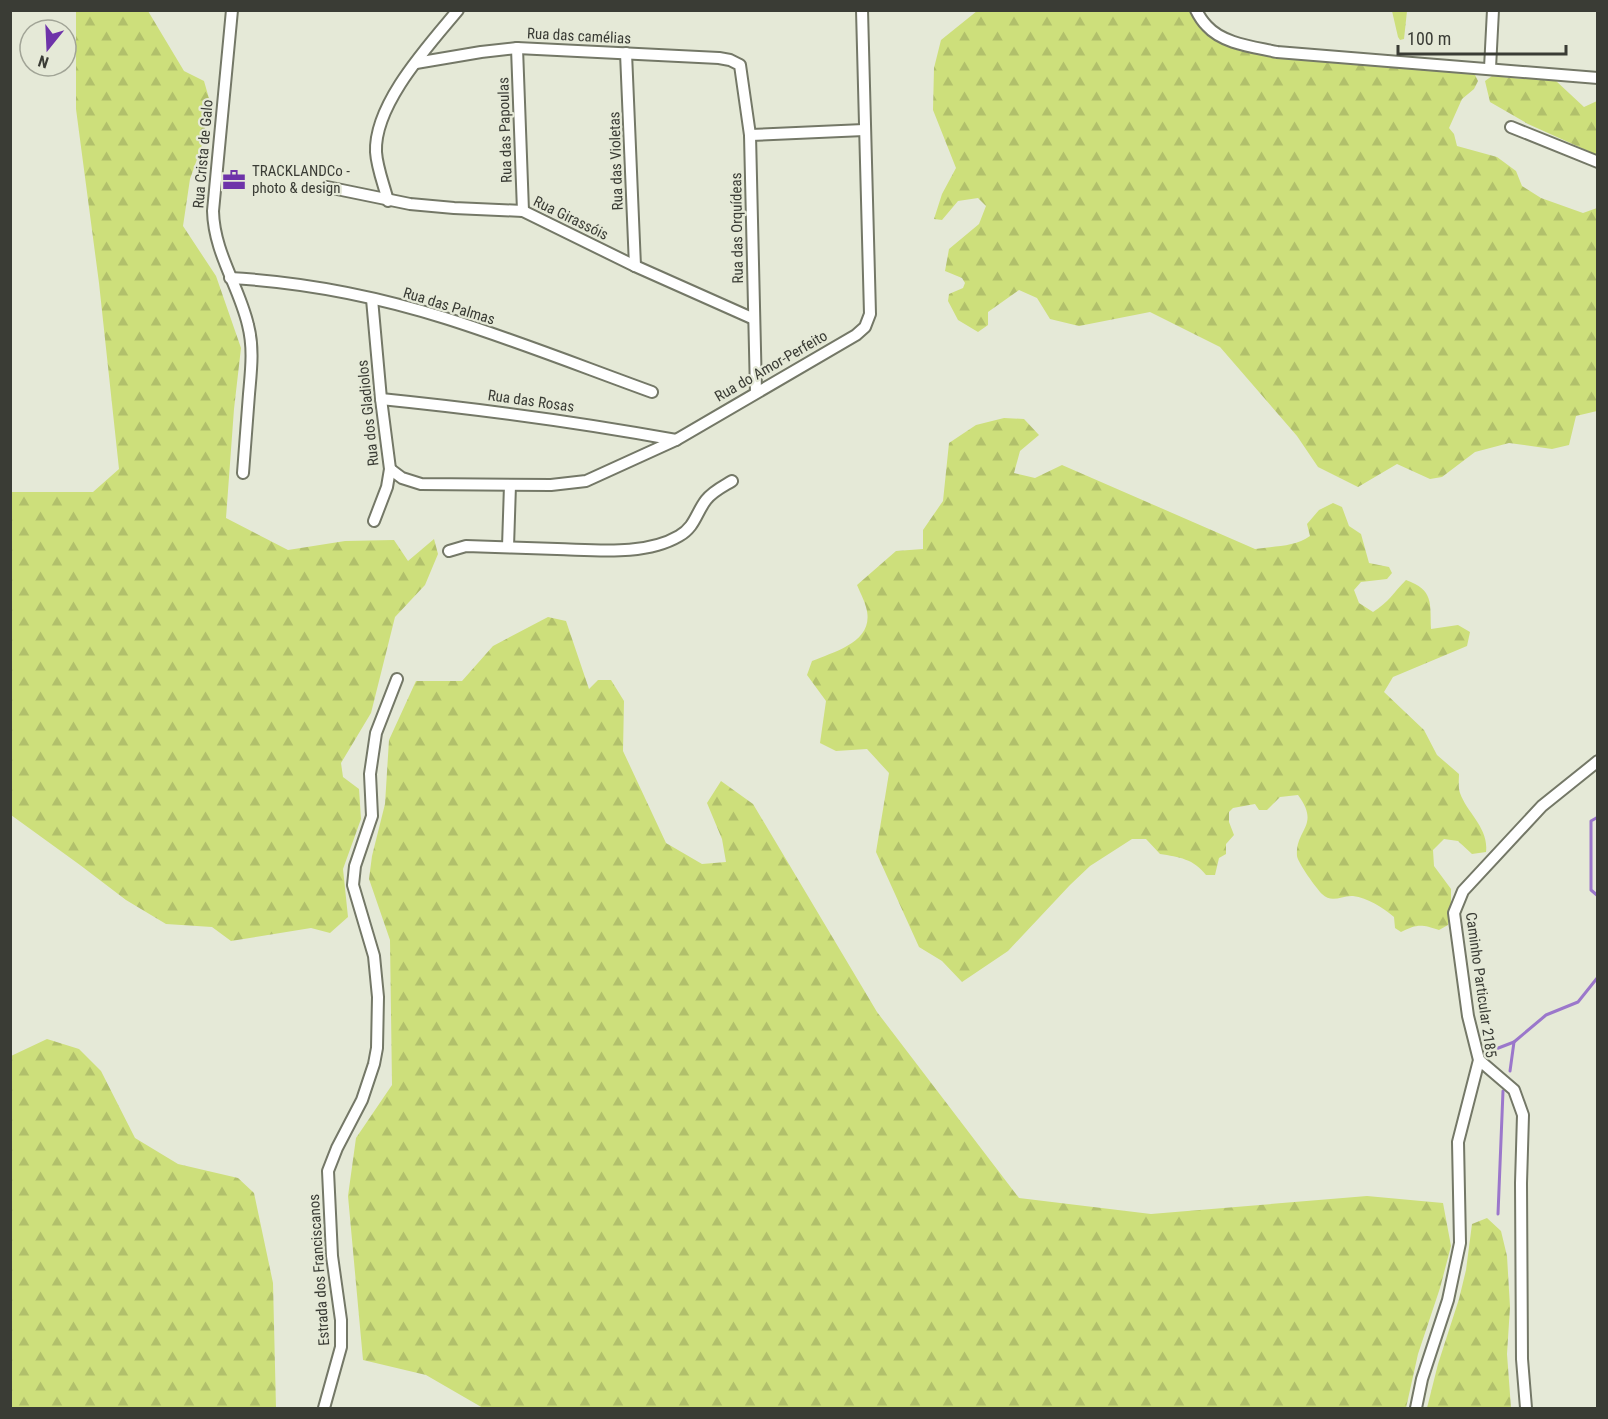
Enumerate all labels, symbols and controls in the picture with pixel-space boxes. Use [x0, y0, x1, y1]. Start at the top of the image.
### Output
north arrow [18, 18, 78, 78]
scale bar [1398, 18, 1566, 56]
street label: Rua das camélias [527, 24, 632, 48]
text: 100 m [1407, 28, 1451, 49]
text: N [36, 51, 51, 72]
street label: Rua das Papoulas [494, 77, 516, 183]
street label: Rua Crista de Galo [189, 99, 217, 209]
street label: Rua das Violetas [605, 111, 627, 211]
place label: TRACKLANDCo - photo & design [252, 162, 350, 197]
office icon: TRACKLANDCo - photo & design [221, 167, 247, 193]
street label: Rua das Orquídeas [727, 172, 747, 284]
street label: Rua Girassóis [531, 192, 612, 244]
street label: Rua das Palmas [401, 284, 497, 329]
street label: Rua do Amor-Perfeito [712, 327, 830, 405]
street label: Rua dos Gladiolos [353, 359, 383, 467]
street label: Rua das Rosas [487, 386, 576, 416]
street label: Caminho Particular 2185 [1462, 911, 1500, 1059]
street label: Estrada dos Franciscanos [305, 1193, 333, 1347]

